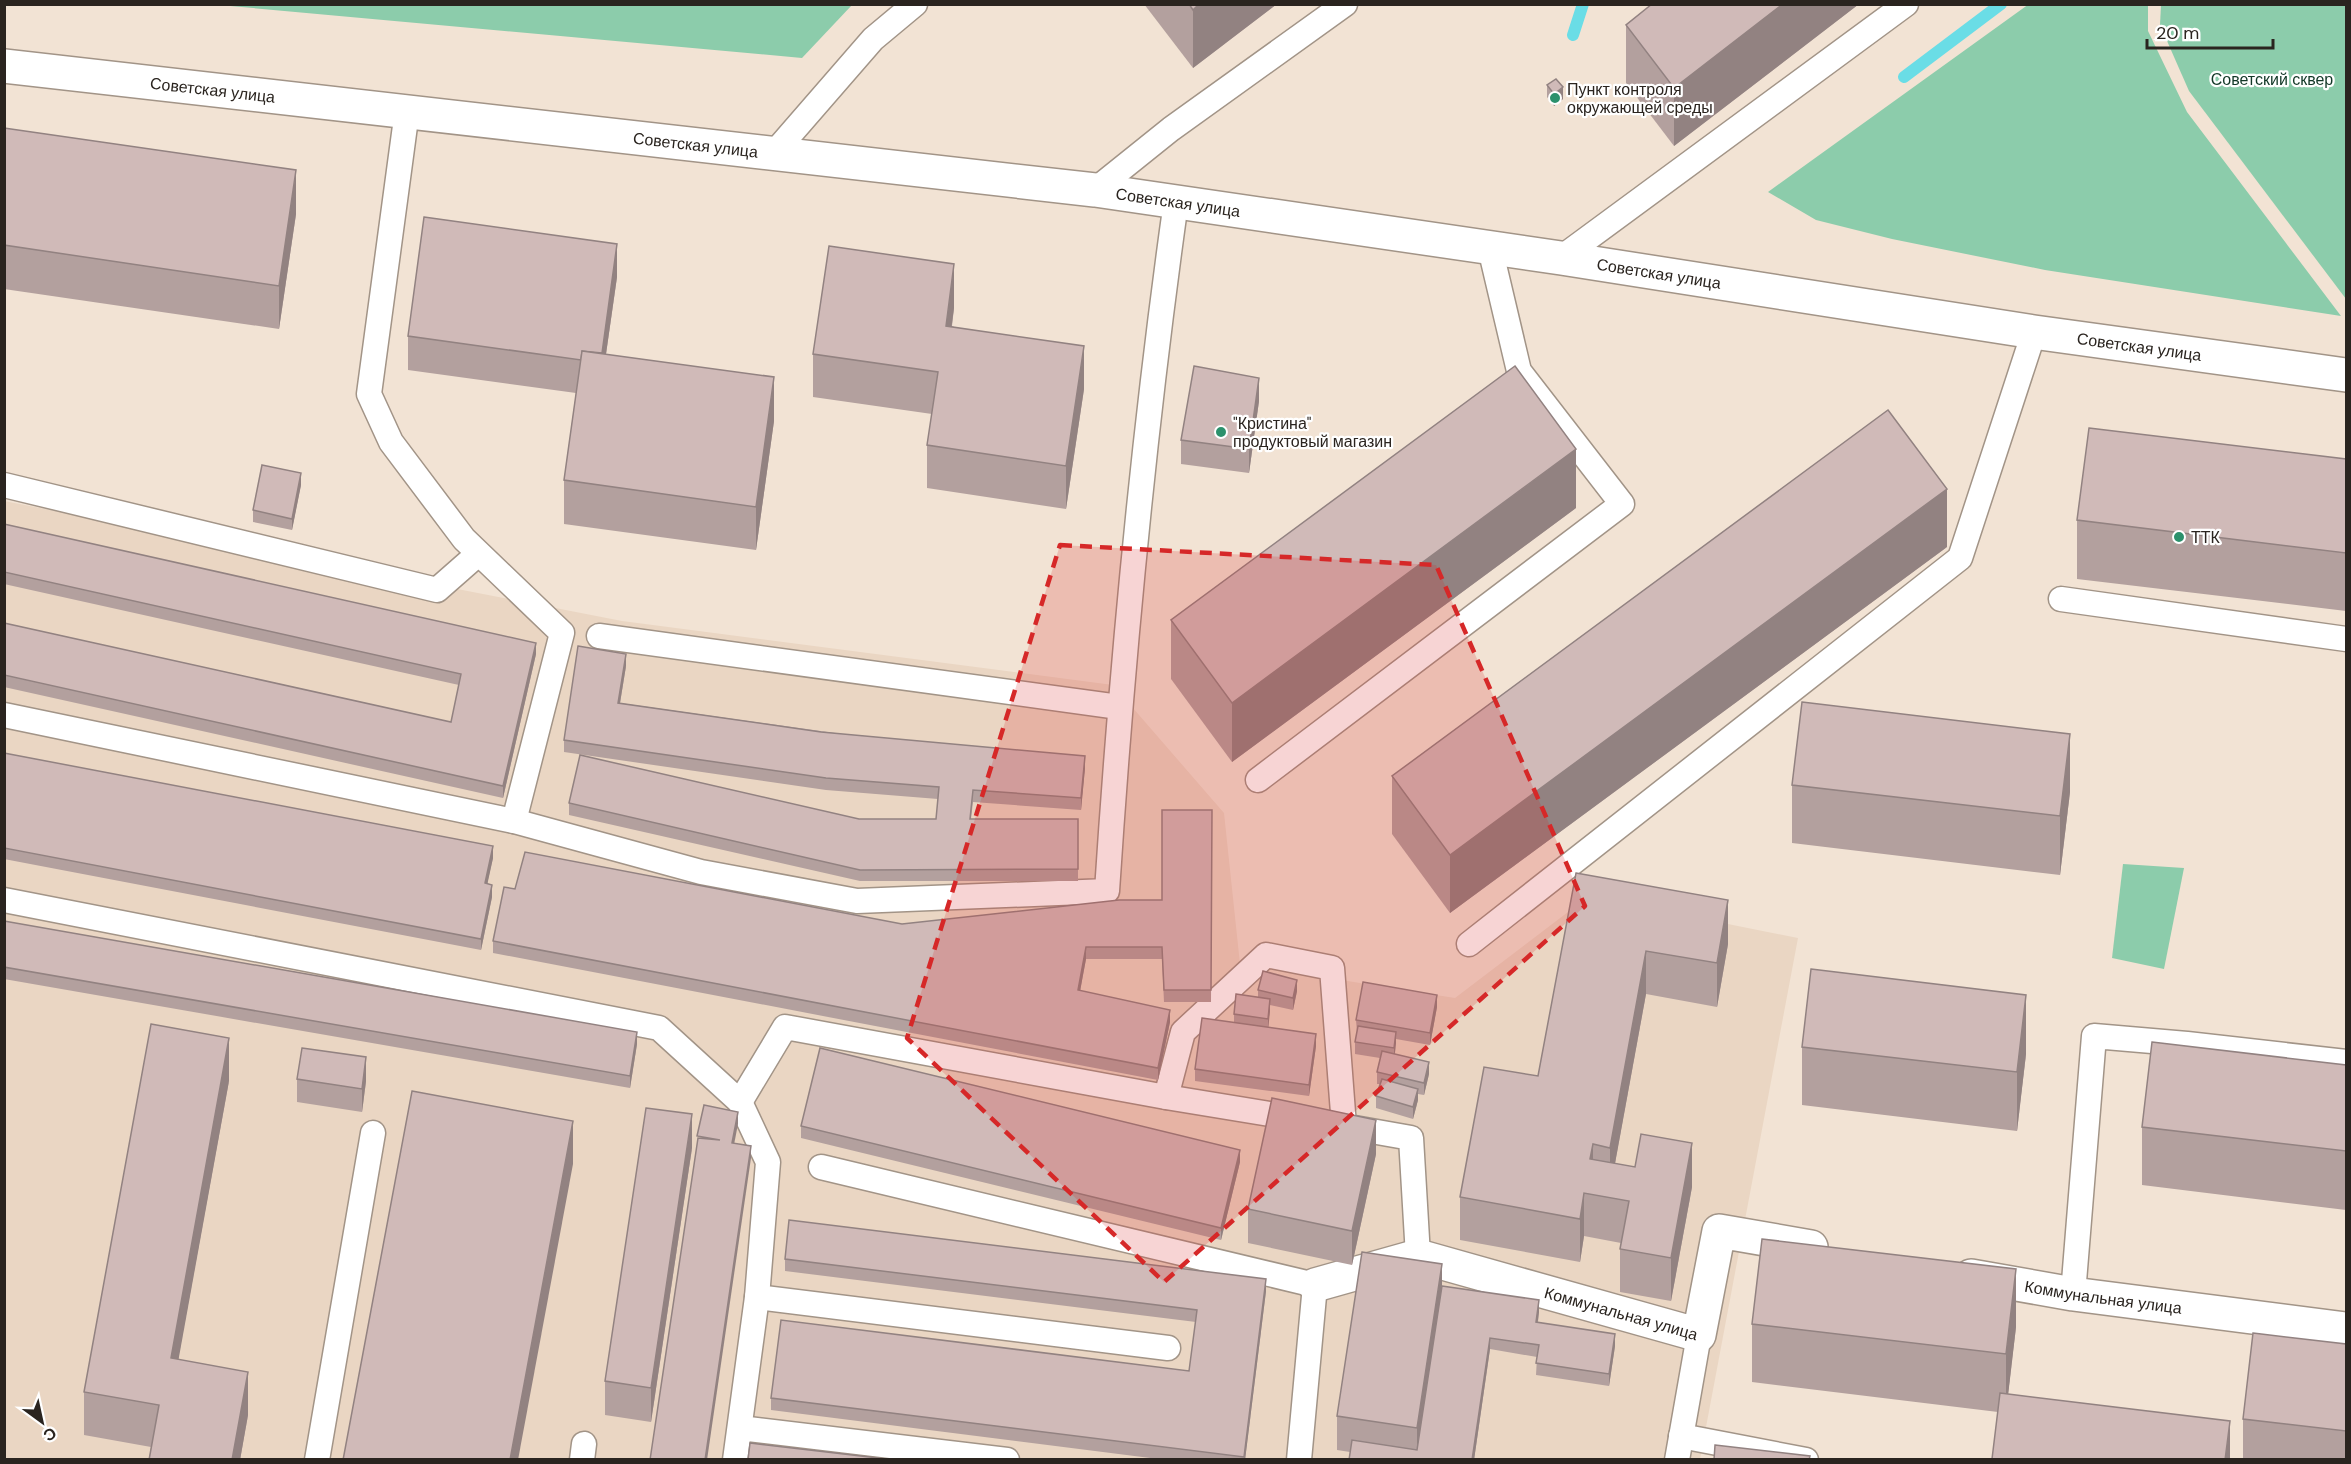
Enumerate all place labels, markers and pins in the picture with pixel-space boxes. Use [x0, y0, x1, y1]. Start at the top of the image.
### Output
place label: Пункт контроля окружающей среды [1567, 79, 1713, 118]
marker: Пункт контроля окружающей среды [1548, 91, 1562, 105]
place label: "Кристина" продуктовый магазин [1233, 413, 1392, 452]
marker: "Кристина" продуктовый магазин [1214, 425, 1228, 439]
place label: ТТК [2191, 527, 2221, 548]
marker: ТТК [2172, 530, 2186, 544]

